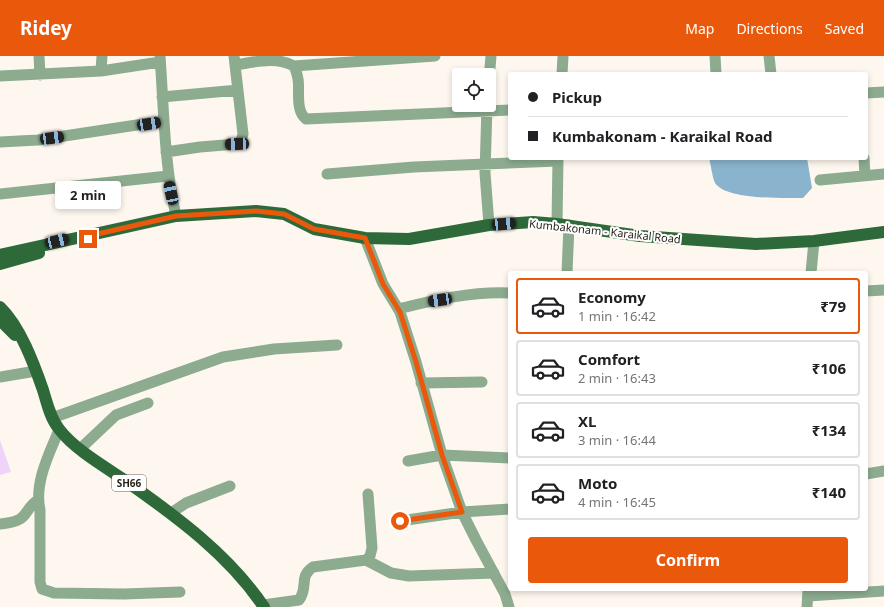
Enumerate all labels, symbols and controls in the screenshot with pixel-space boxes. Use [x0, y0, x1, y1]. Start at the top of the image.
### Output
text: Ridey [20, 15, 72, 41]
text: Map [685, 19, 714, 38]
text: Directions [736, 19, 803, 38]
text: Saved [825, 19, 864, 38]
map controls [452, 68, 496, 112]
button: locate [452, 68, 496, 112]
text: Pickup [552, 87, 602, 107]
car [136, 116, 162, 132]
text: Kumbakonam - Karaikal Road [552, 126, 773, 146]
car [39, 131, 65, 145]
car [225, 138, 249, 150]
car [163, 180, 179, 206]
callout: 2 min [55, 181, 121, 209]
text: 2 min [70, 186, 106, 204]
street label: Kumbakonam - Karaikal Road [528, 216, 682, 246]
car [492, 217, 516, 231]
route end [79, 230, 97, 248]
car [44, 232, 70, 250]
text: Economy [578, 287, 646, 307]
icon: car [530, 288, 566, 324]
car [427, 292, 453, 308]
text: ₹79 [820, 296, 846, 316]
text: 1 min · 16:42 [578, 307, 656, 325]
text: Comfort [578, 349, 640, 369]
icon: car [530, 350, 566, 386]
text: ₹106 [812, 358, 846, 378]
text: 2 min · 16:43 [578, 369, 656, 387]
text: XL [578, 411, 596, 431]
icon: car [530, 412, 566, 448]
text: ₹134 [812, 420, 846, 440]
text: 3 min · 16:44 [578, 431, 656, 449]
text: Moto [578, 473, 617, 493]
icon: car [530, 474, 566, 510]
road number: SH66 [112, 475, 146, 491]
text: ₹140 [812, 482, 846, 502]
text: 4 min · 16:45 [578, 493, 656, 511]
route start [391, 512, 409, 530]
button: Confirm [528, 537, 848, 583]

